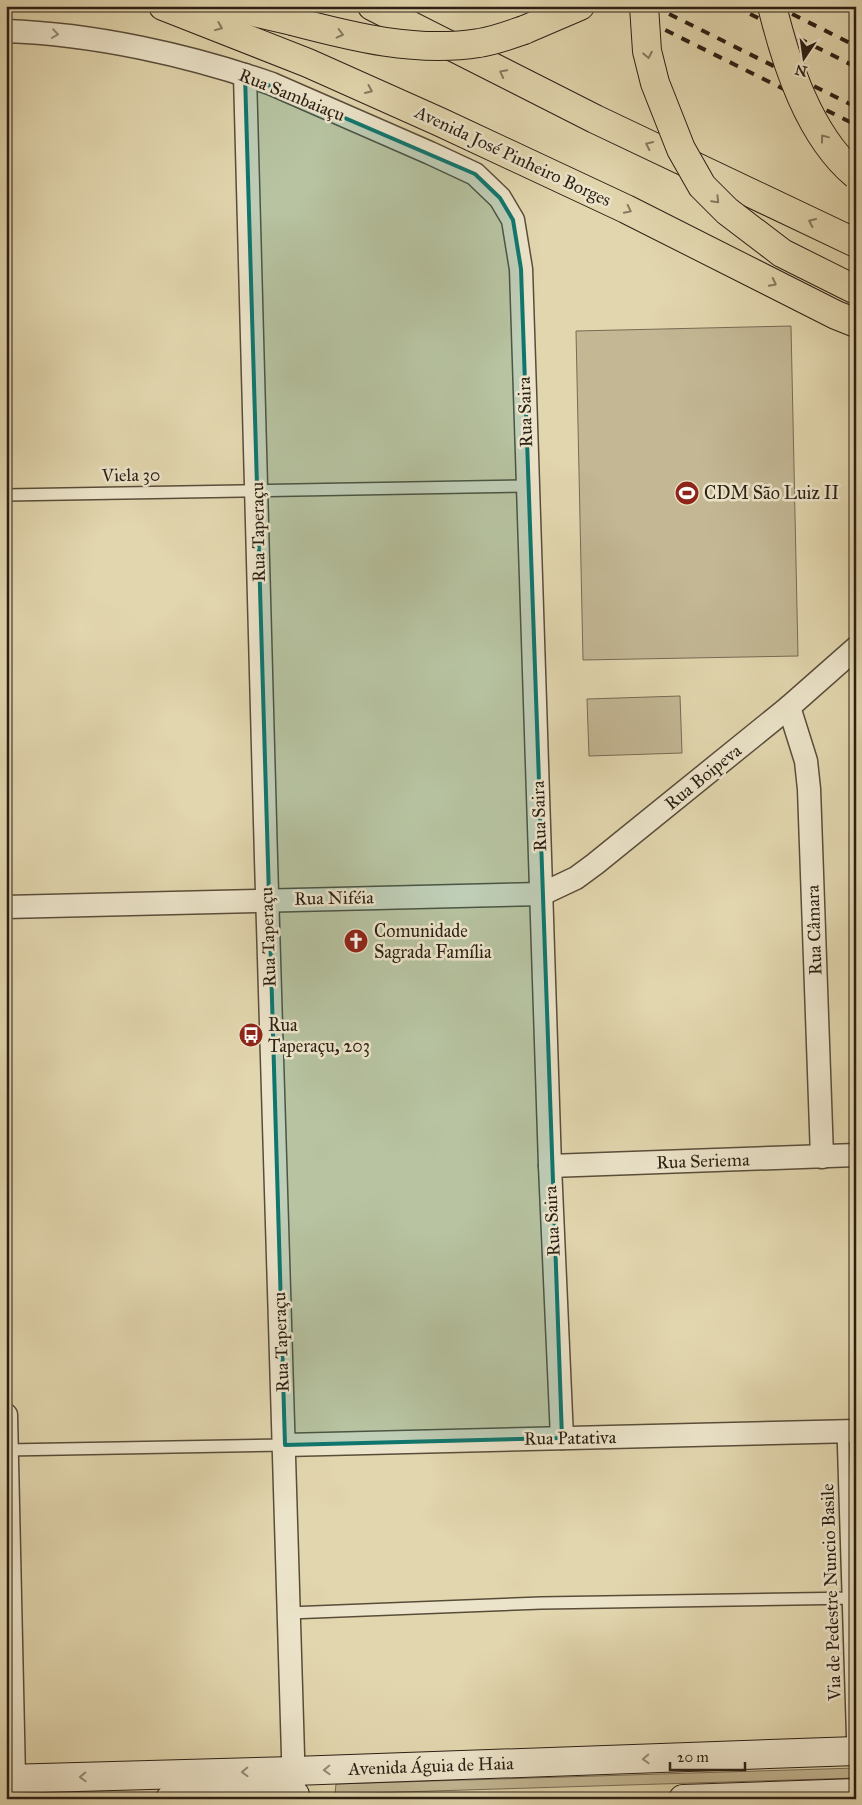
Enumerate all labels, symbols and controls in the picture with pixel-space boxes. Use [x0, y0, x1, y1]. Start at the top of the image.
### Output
one-way arrow [214, 21, 223, 32]
one-way arrow [51, 28, 59, 39]
one-way arrow [335, 28, 343, 38]
north arrow [780, 32, 830, 82]
one-way arrow [642, 50, 653, 59]
text: N [793, 61, 809, 80]
street label: Rua Sambaiaçu [236, 64, 349, 126]
one-way arrow [500, 69, 509, 79]
one-way arrow [364, 84, 373, 95]
street label: Avenida José Pinheiro Borges [410, 100, 615, 212]
one-way arrow [821, 134, 830, 144]
one-way arrow [645, 141, 654, 151]
one-way arrow [710, 194, 719, 203]
one-way arrow [623, 204, 632, 214]
one-way arrow [808, 218, 817, 229]
one-way arrow [768, 277, 777, 287]
street label: Rua Saira [513, 376, 537, 448]
street label: Viela 30 [100, 463, 161, 487]
sports icon: CDM São Luiz II [674, 480, 700, 506]
street label: Rua Taperaçu [246, 481, 270, 582]
place label: CDM São Luiz II [704, 482, 839, 504]
street label: Rua Boipeva [660, 739, 746, 815]
street label: Rua Saira [527, 780, 551, 852]
street label: Rua Câmara [801, 884, 827, 976]
street label: Rua Taperaçu [255, 886, 281, 988]
street label: Rua Niféia [294, 886, 374, 910]
place label: Comunidade Sagrada Família [374, 920, 492, 964]
church icon: Comunidade Sagrada Família [343, 928, 369, 954]
place label: Rua Taperaçu, 203 [268, 1014, 370, 1057]
bus stop icon: Rua Taperaçu, 203 [238, 1022, 264, 1048]
street label: Rua Seriema [656, 1148, 750, 1174]
street label: Rua Saira [539, 1185, 565, 1257]
street label: Rua Taperaçu [268, 1291, 294, 1393]
street label: Rua Patativa [524, 1426, 617, 1450]
street label: Via de Pedestre Nuncio Basile [816, 1483, 846, 1702]
scale bar [670, 1740, 744, 1772]
text: 20 m [677, 1748, 709, 1766]
street label: Avenida Águia de Haia [347, 1750, 514, 1781]
one-way arrow [642, 1753, 650, 1764]
one-way arrow [322, 1764, 330, 1775]
one-way arrow [241, 1767, 248, 1777]
one-way arrow [78, 1772, 86, 1782]

